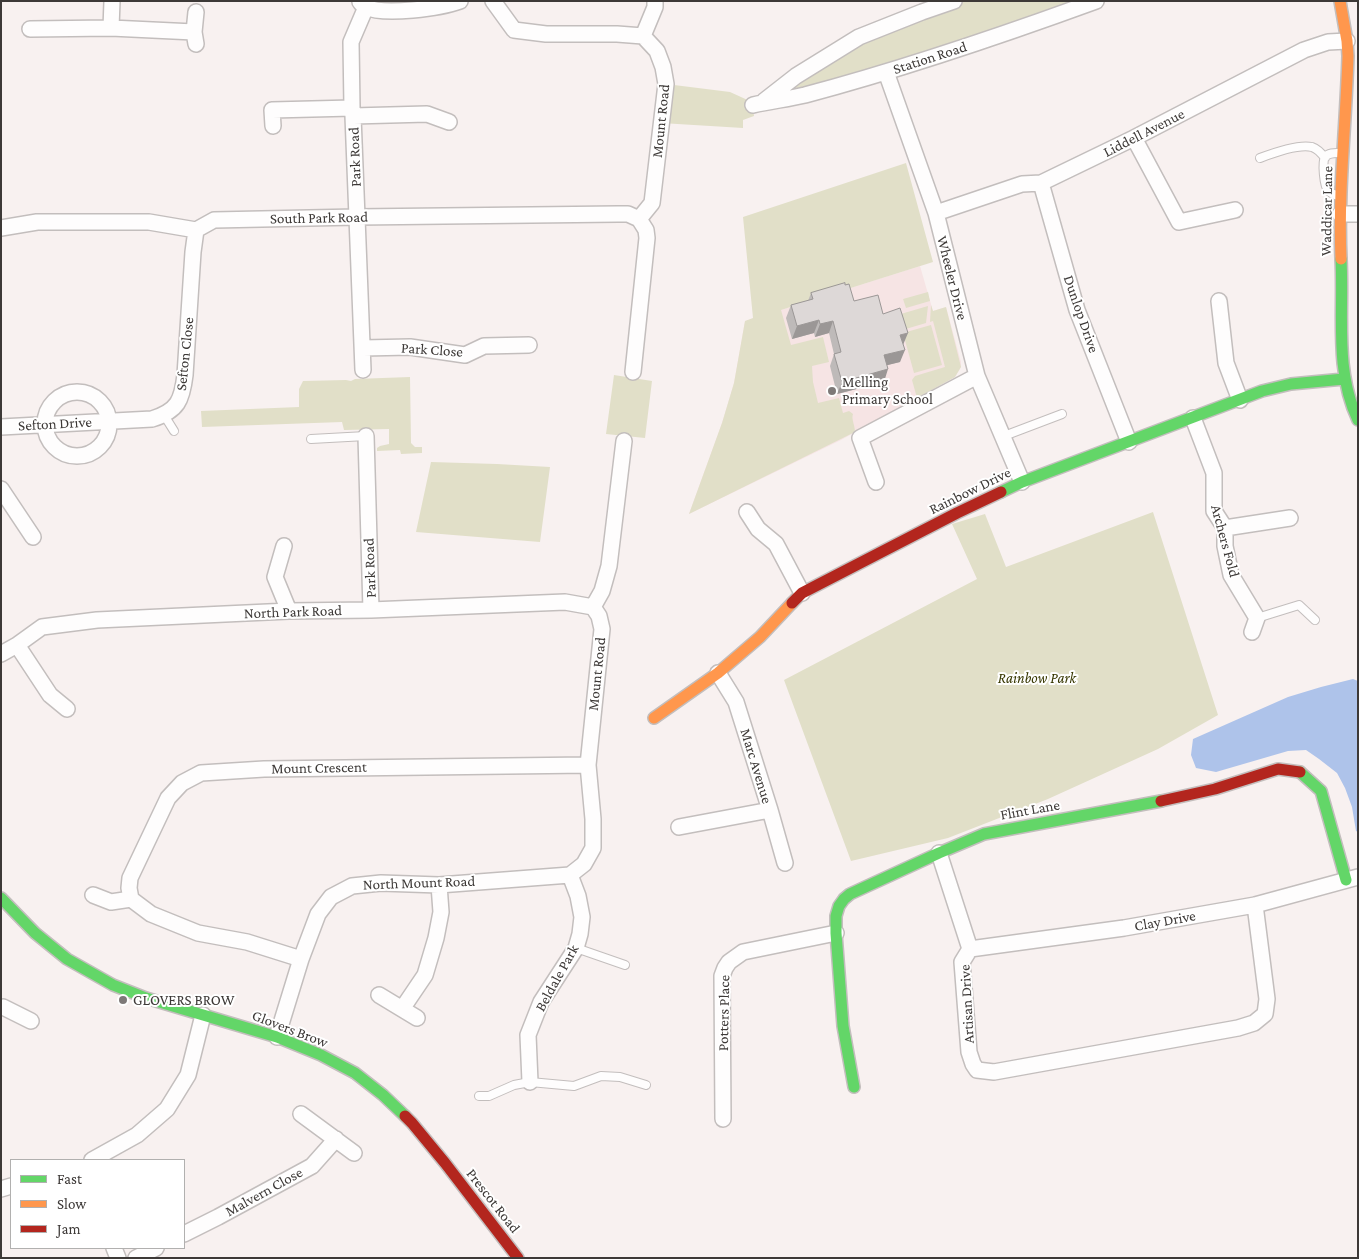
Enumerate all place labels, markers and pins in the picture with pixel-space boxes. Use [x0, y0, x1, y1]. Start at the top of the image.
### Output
place label: Melling Primary School [842, 373, 933, 408]
marker: Melling Primary School [826, 385, 838, 397]
place label: GLOVERS BROW [133, 991, 234, 1009]
marker: GLOVERS BROW [117, 994, 129, 1006]

